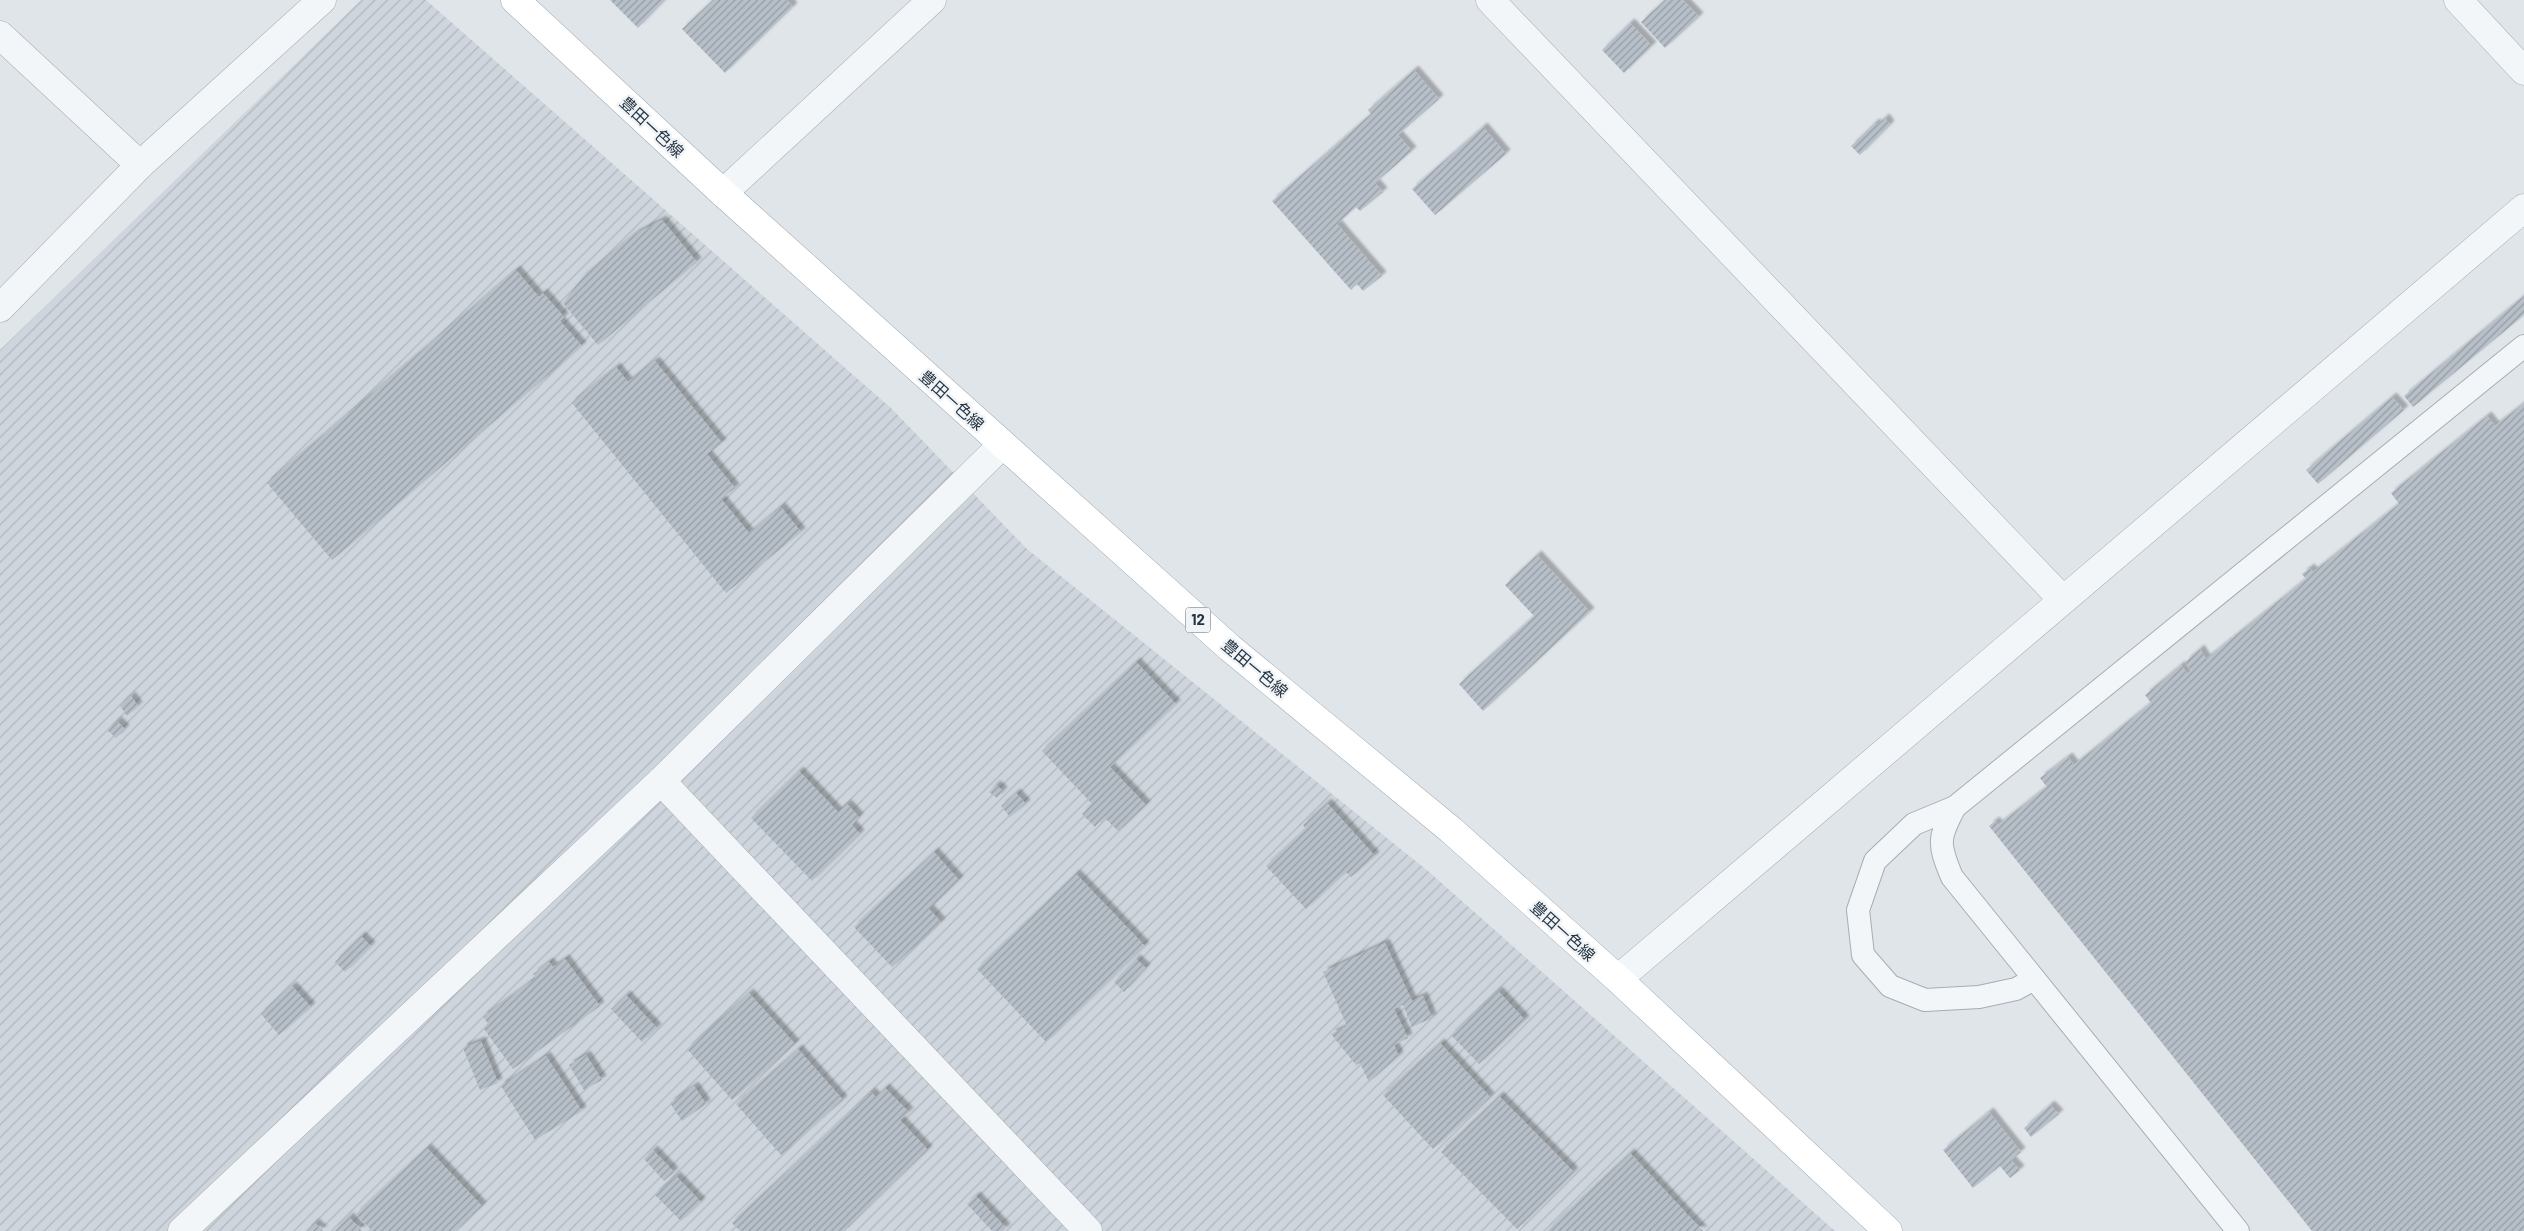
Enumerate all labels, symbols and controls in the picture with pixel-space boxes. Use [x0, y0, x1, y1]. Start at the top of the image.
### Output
street label: 豊田一色線 [617, 92, 688, 161]
street label: 豊田一色線 [916, 366, 988, 433]
road number: 12 [1186, 608, 1210, 632]
street label: 豊田一色線 [1219, 635, 1292, 701]
street label: 豊田一色線 [1527, 897, 1599, 964]

